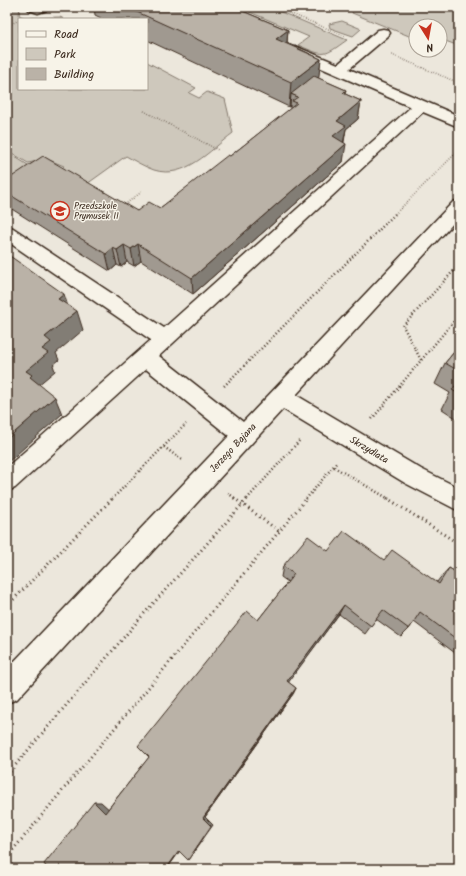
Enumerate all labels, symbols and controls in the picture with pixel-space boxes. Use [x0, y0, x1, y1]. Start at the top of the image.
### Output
legend [18, 18, 148, 90]
north arrow [408, 18, 448, 58]
text: Road [54, 25, 79, 44]
text: N [425, 37, 435, 56]
text: Park [54, 45, 76, 64]
text: Building [54, 65, 94, 84]
place label: Przedszkole Prymusek II [74, 199, 119, 224]
school or university icon: Przedszkole Prymusek II [49, 200, 71, 222]
street label: Jerzego Bajana [206, 419, 261, 476]
street label: Skrzydlata [346, 432, 392, 468]

